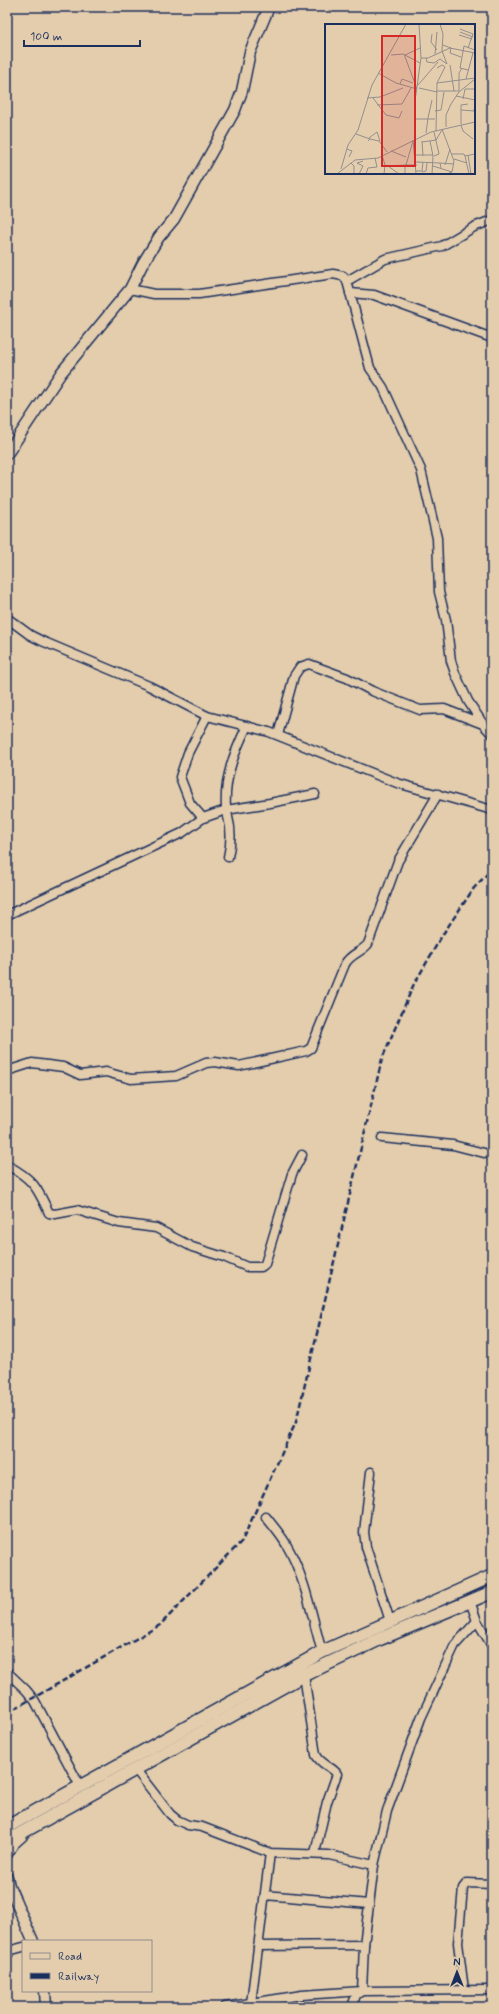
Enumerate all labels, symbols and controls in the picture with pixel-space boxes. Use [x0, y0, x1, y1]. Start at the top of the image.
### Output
scale bar [24, 22, 140, 48]
inset map [325, 24, 475, 174]
text: 100 m [30, 29, 62, 45]
legend [22, 1940, 152, 1992]
text: Road [58, 1949, 82, 1965]
north arrow [437, 1952, 477, 1992]
text: N [453, 1956, 461, 1970]
text: Railway [58, 1969, 100, 1985]

